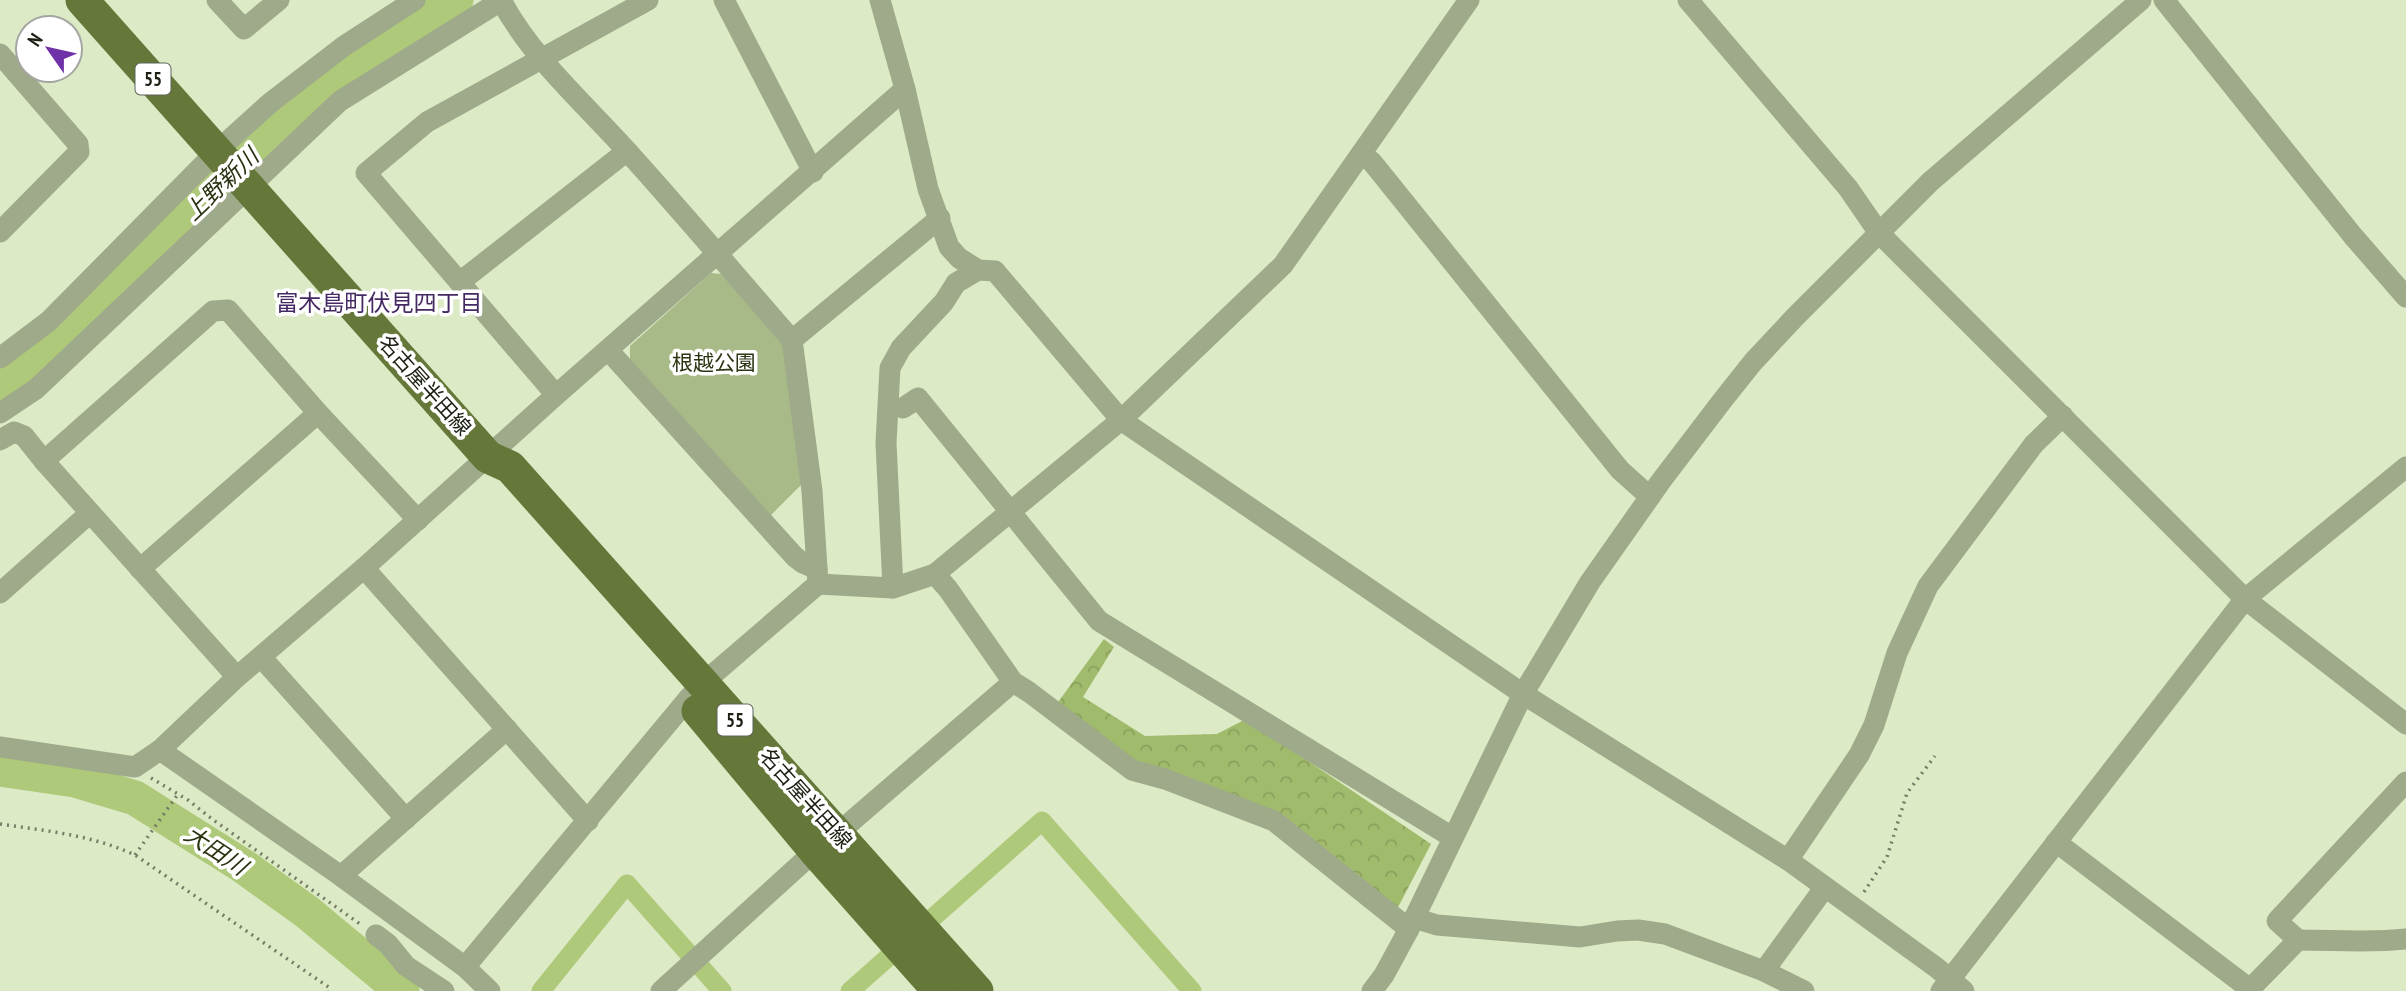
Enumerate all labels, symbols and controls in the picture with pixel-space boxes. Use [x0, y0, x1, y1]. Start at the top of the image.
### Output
north arrow [14, 14, 84, 84]
text: N [22, 29, 48, 50]
road number: 55 [136, 64, 170, 94]
water label: 上野新川 [178, 140, 266, 226]
district label: 富木島町伏見四丁目 [276, 288, 483, 317]
street label: 名古屋半田線 [373, 329, 477, 441]
park label: 根越公園 [672, 349, 756, 376]
road number: 55 [718, 705, 752, 736]
street label: 名古屋半田線 [754, 742, 858, 854]
water label: 大田川 [179, 819, 255, 883]

